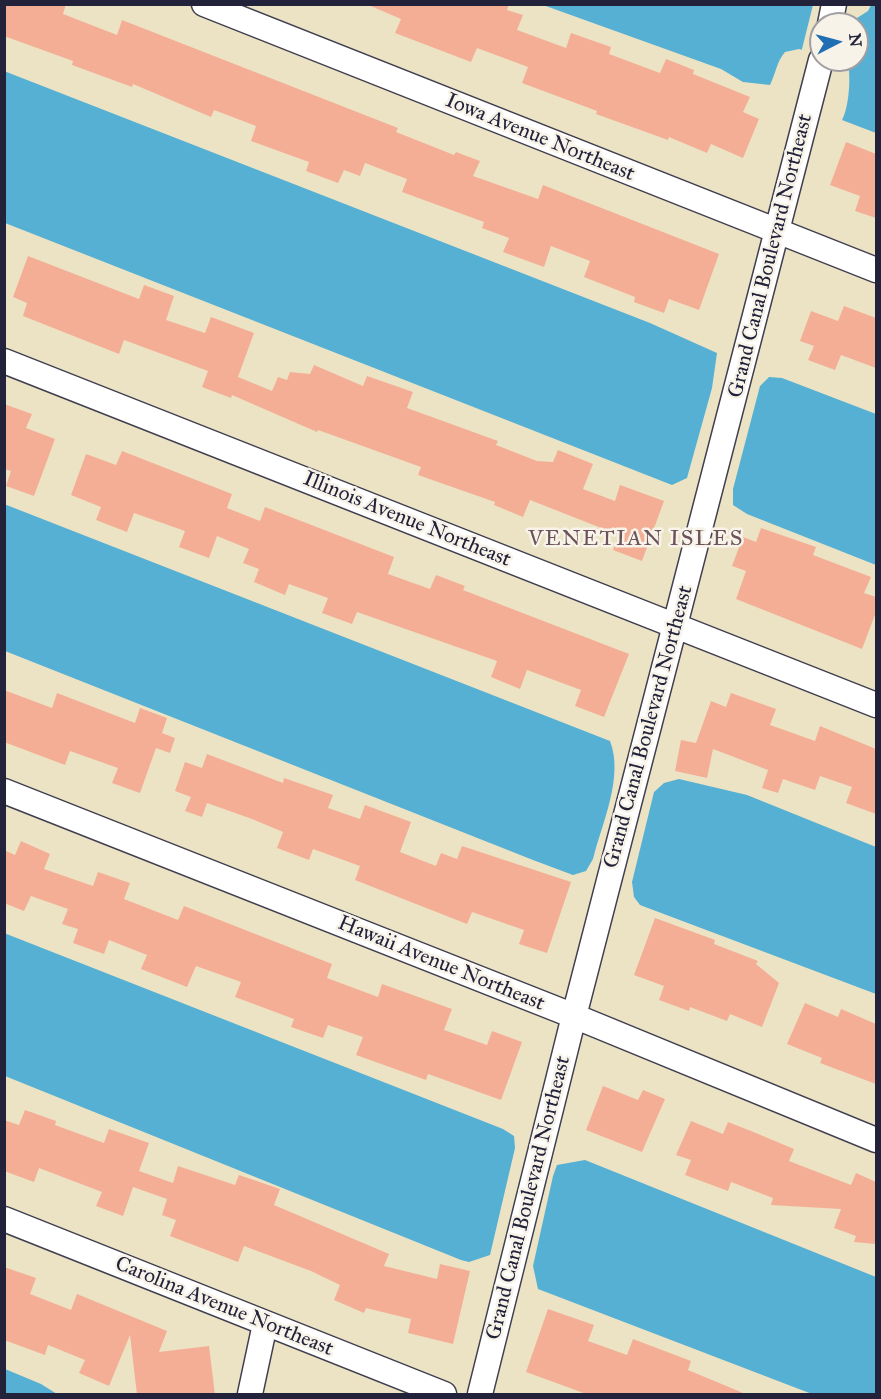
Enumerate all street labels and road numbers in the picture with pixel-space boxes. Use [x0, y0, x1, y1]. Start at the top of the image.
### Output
street label: Iowa Avenue Northeast [442, 89, 638, 187]
street label: Grand Canal Boulevard Northeast [723, 111, 819, 401]
street label: Illinois Avenue Northeast [300, 467, 514, 573]
street label: Grand Canal Boulevard Northeast [599, 583, 699, 871]
street label: Hawaii Avenue Northeast [334, 911, 548, 1017]
street label: Grand Canal Boulevard Northeast [481, 1053, 577, 1343]
street label: Carolina Avenue Northeast [111, 1252, 337, 1362]

